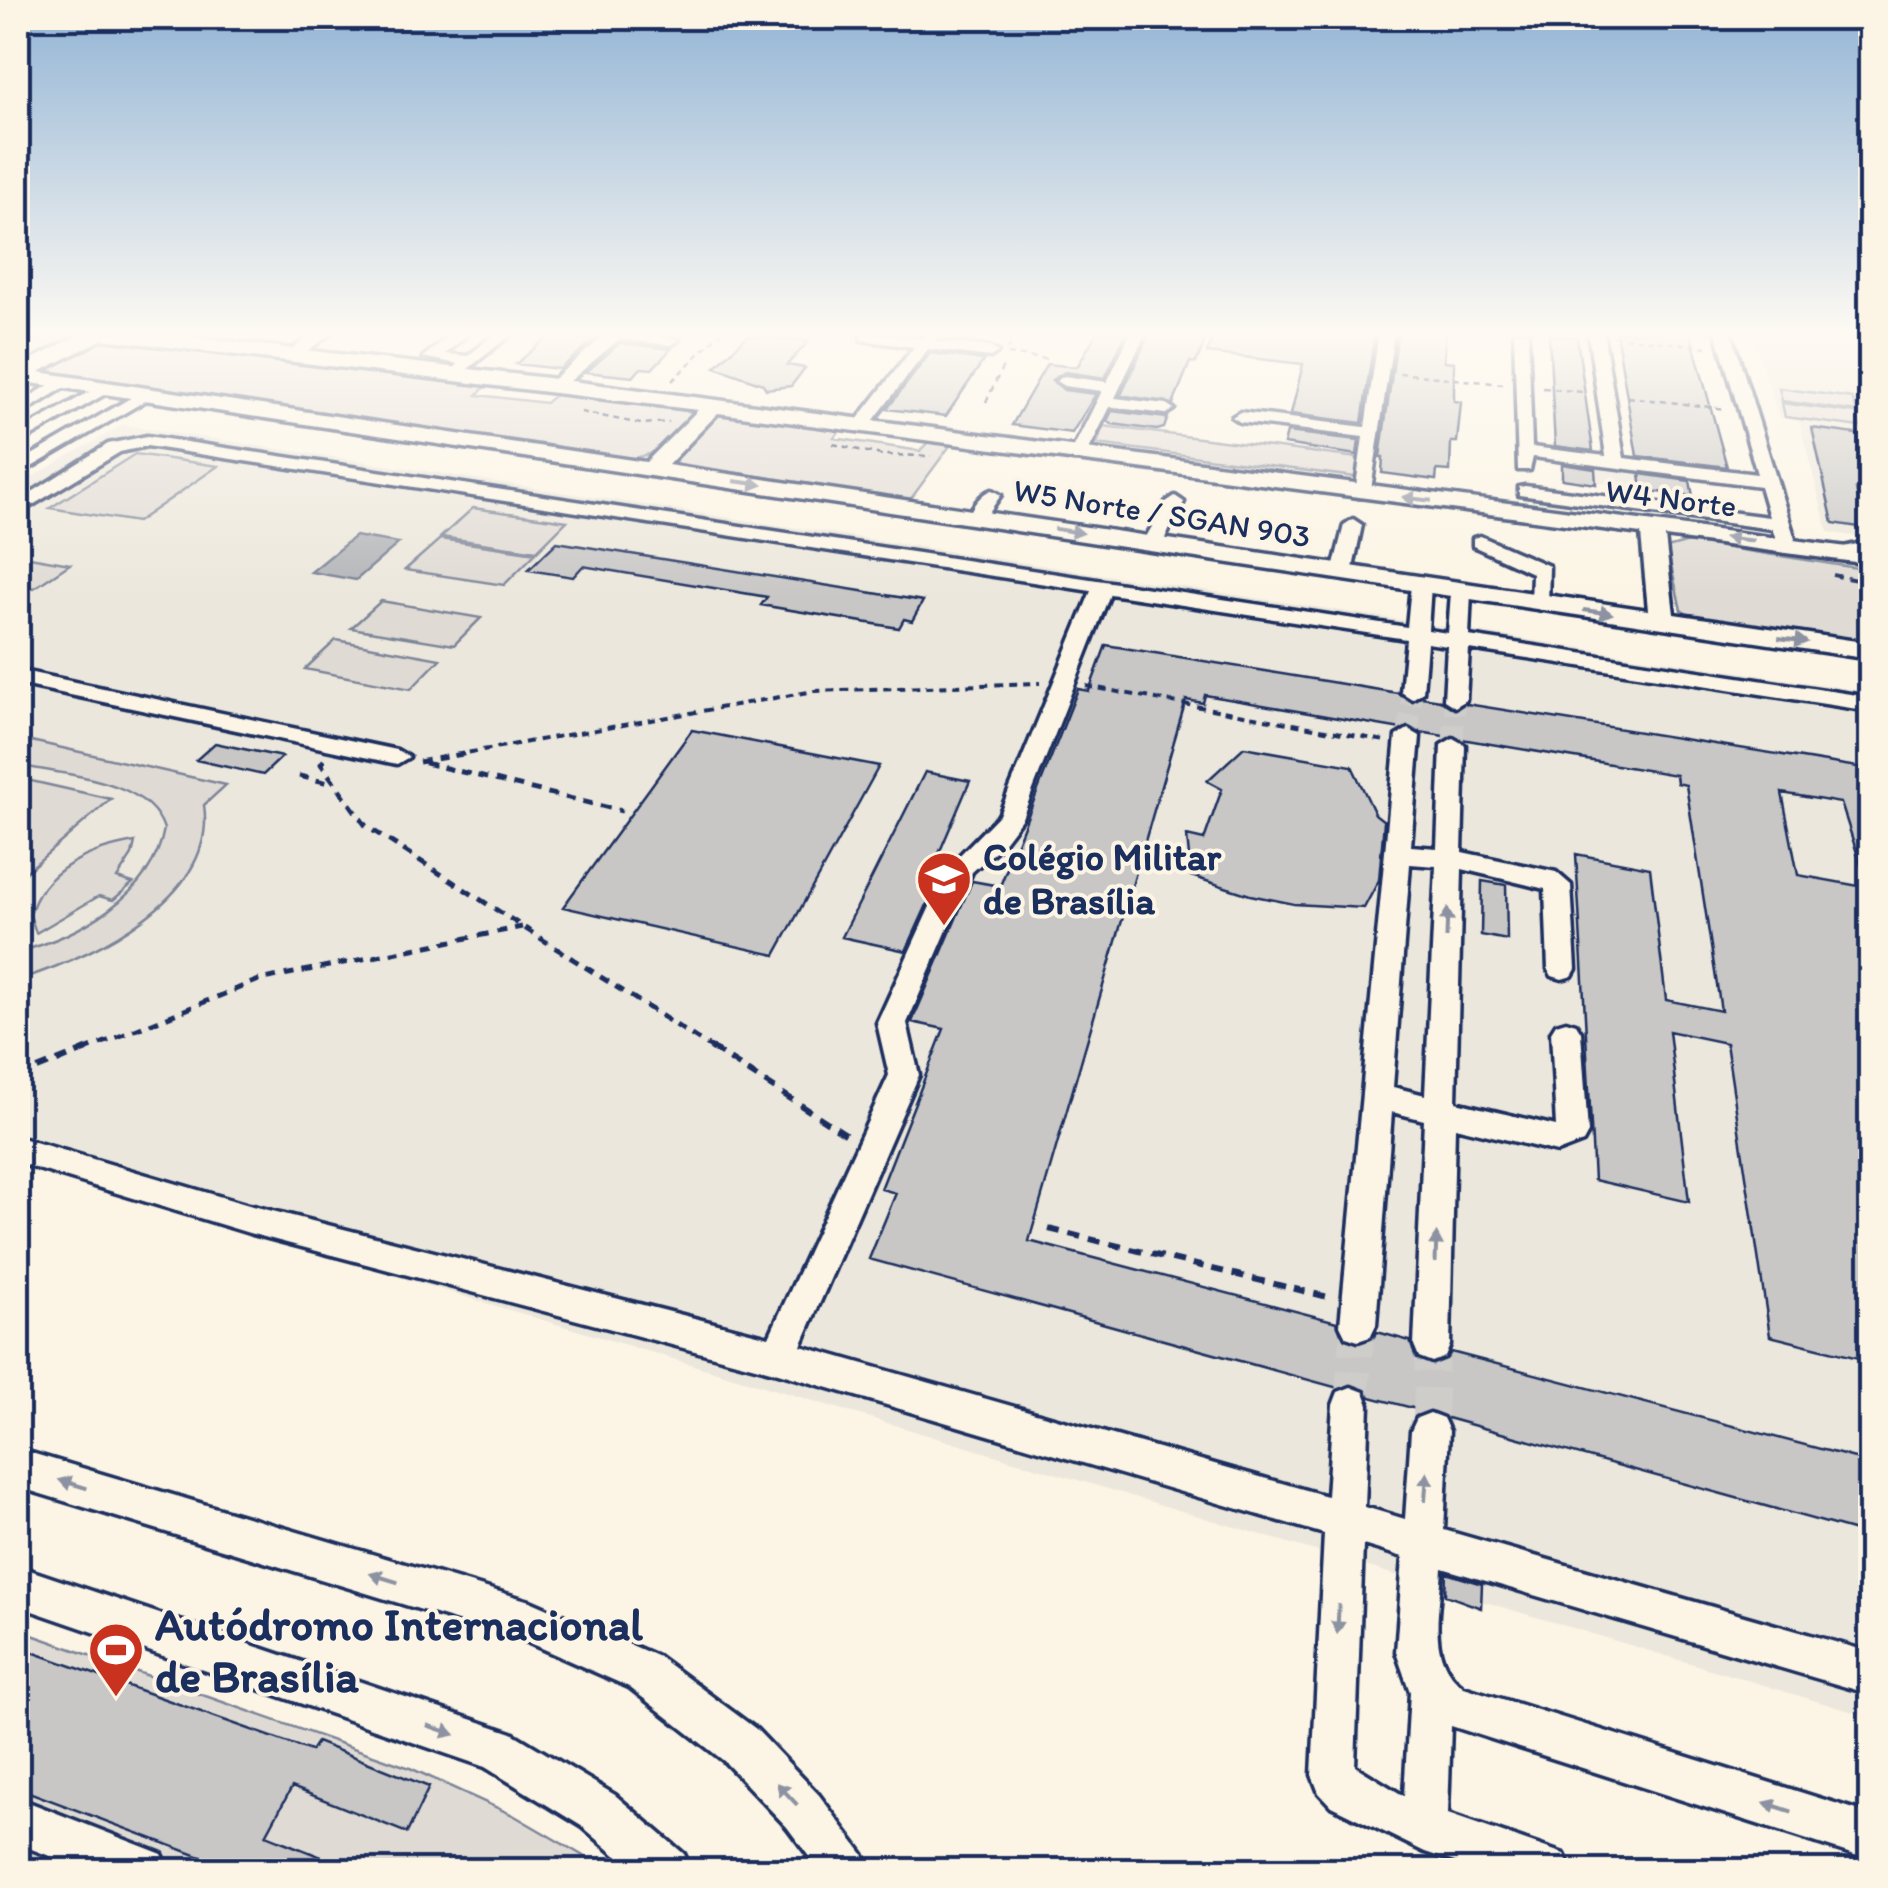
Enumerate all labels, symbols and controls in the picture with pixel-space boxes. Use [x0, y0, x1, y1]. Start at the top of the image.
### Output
street label: W5 Norte / SGAN 903 [1011, 471, 1313, 555]
street label: W4 Norte [1603, 471, 1739, 525]
one-way arrow [733, 476, 764, 492]
one-way arrow [1400, 491, 1432, 507]
one-way arrow [1054, 524, 1086, 540]
one-way arrow [1723, 531, 1755, 547]
one-way arrow [1583, 604, 1615, 620]
one-way arrow [1778, 633, 1809, 648]
place label: Colégio Militar de Brasília [983, 834, 1222, 924]
school or university icon: Colégio Militar de Brasília [914, 849, 974, 928]
one-way arrow [1440, 906, 1456, 938]
one-way arrow [1428, 1231, 1444, 1263]
one-way arrow [1418, 1471, 1434, 1503]
one-way arrow [57, 1476, 88, 1491]
one-way arrow [369, 1570, 399, 1585]
place label: Autódromo Internacional de Brasília [155, 1597, 643, 1703]
one-way arrow [1330, 1603, 1346, 1635]
sports icon: Autódromo Internacional de Brasília [86, 1620, 146, 1699]
one-way arrow [427, 1724, 457, 1739]
one-way arrow [776, 1782, 799, 1806]
one-way arrow [1762, 1799, 1792, 1814]

